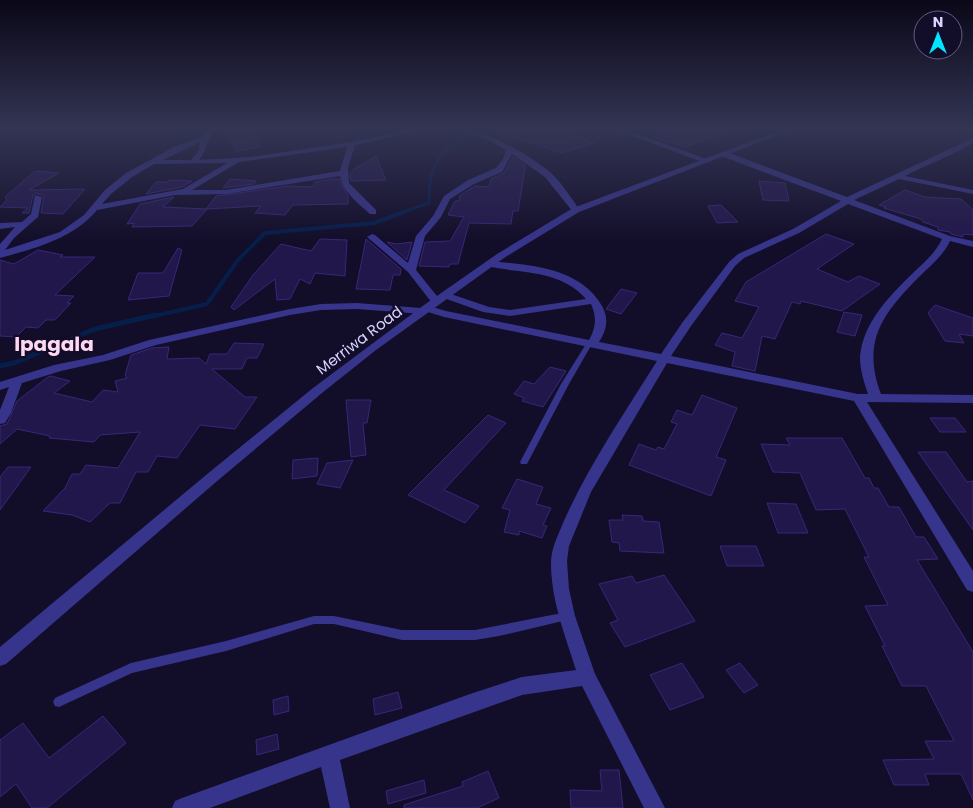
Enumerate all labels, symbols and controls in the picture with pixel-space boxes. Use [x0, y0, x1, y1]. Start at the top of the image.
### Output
north arrow [913, 10, 963, 60]
text: N [933, 12, 943, 32]
street label: Merriwa Road [312, 301, 406, 379]
district label: Ipagala [14, 330, 94, 358]

